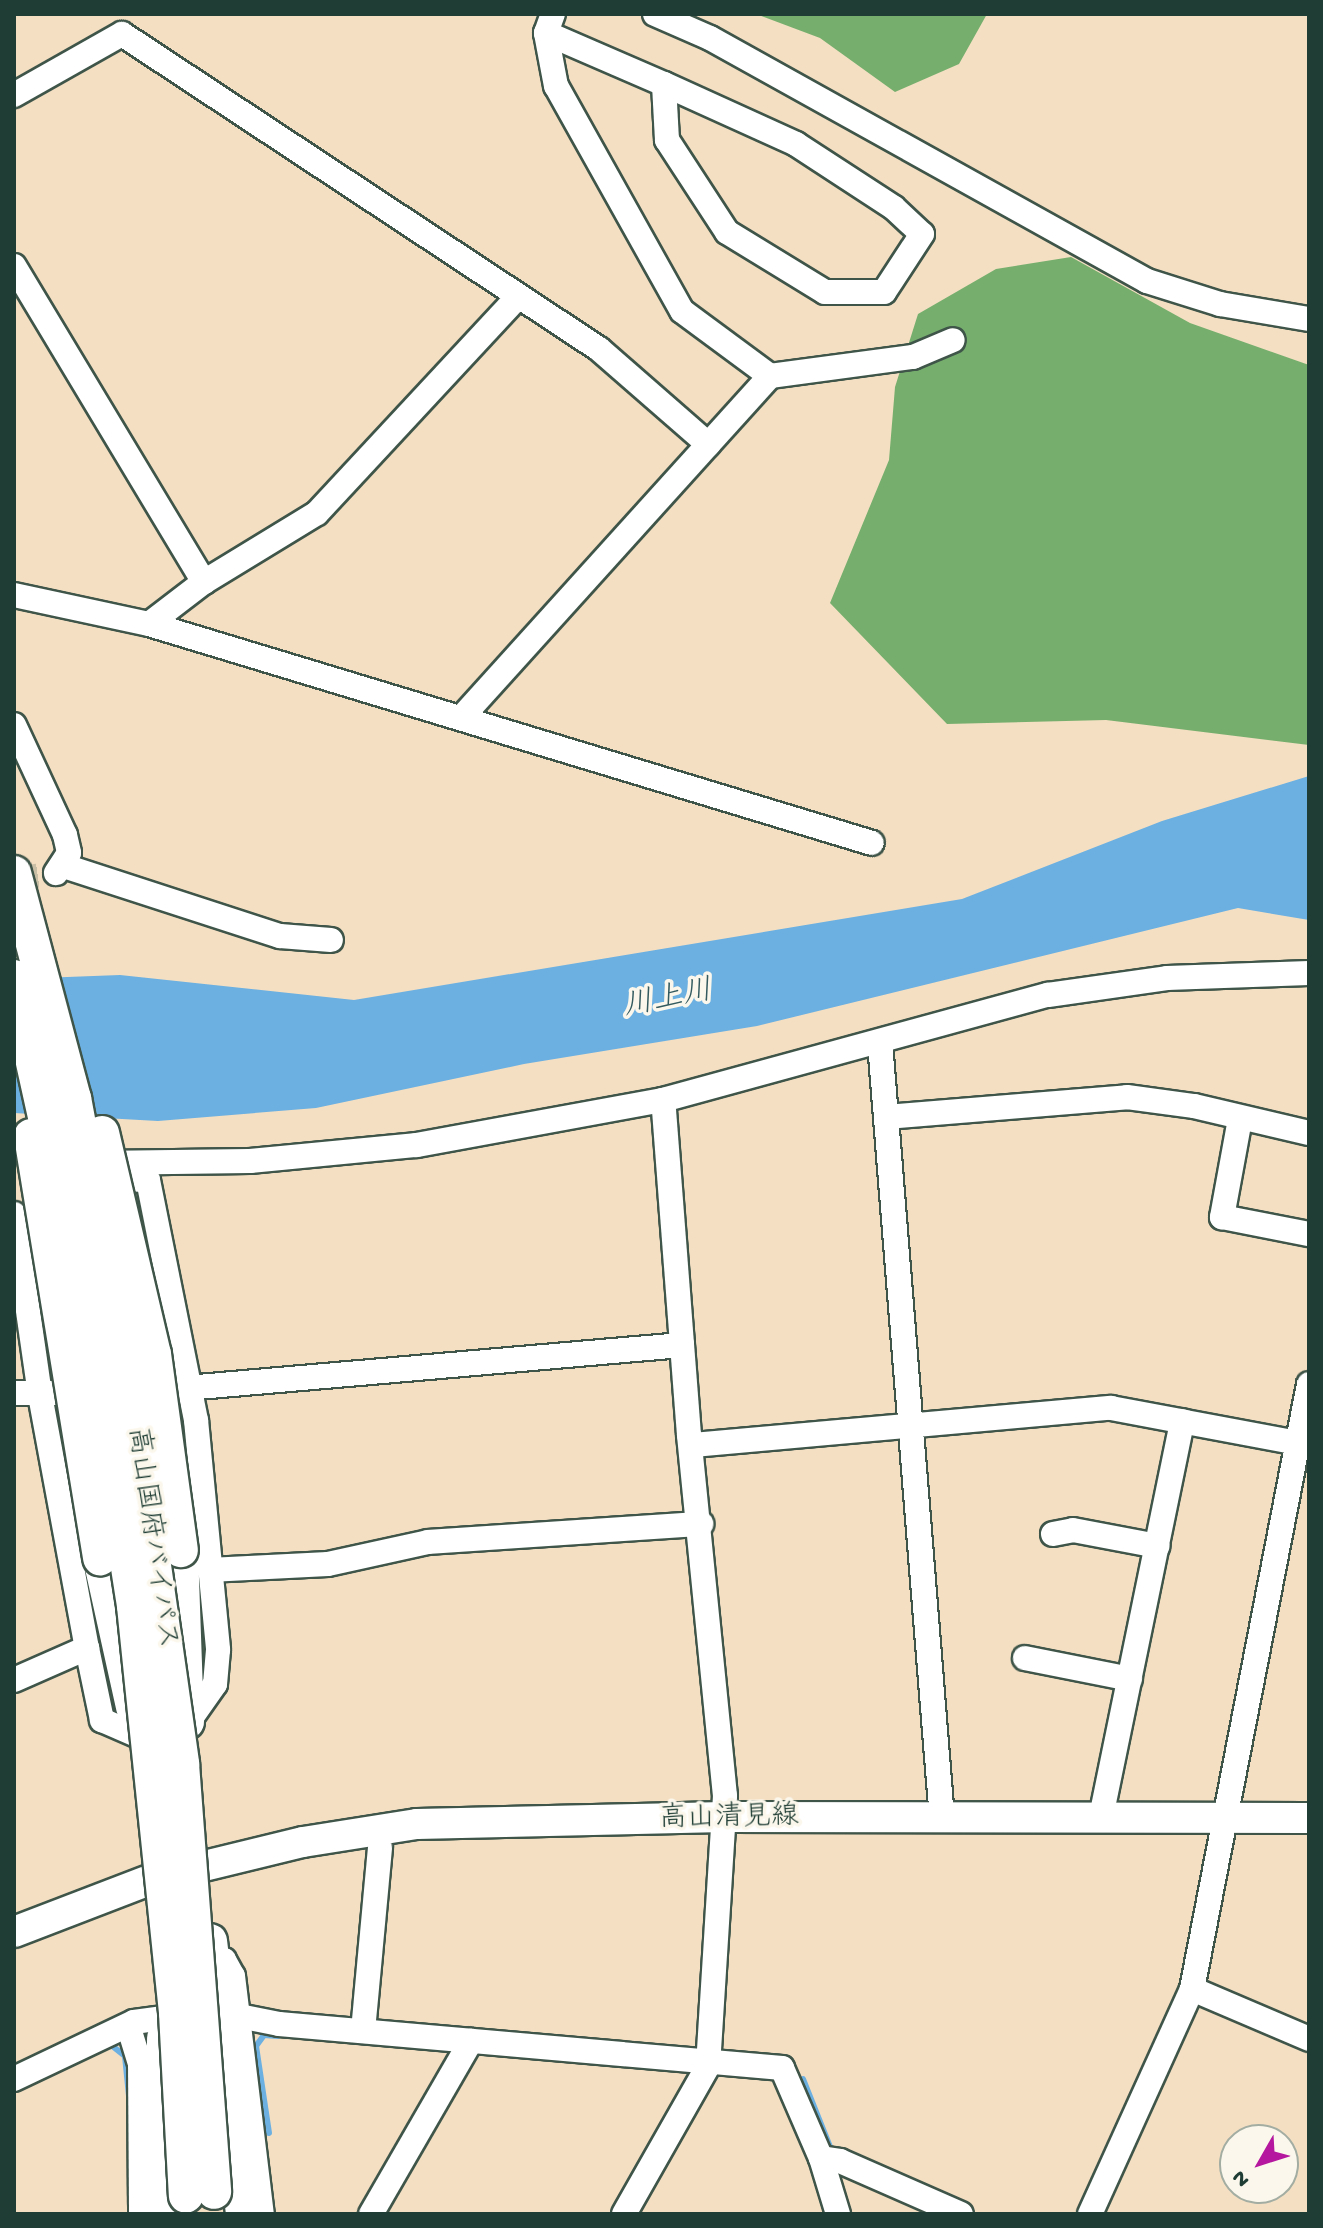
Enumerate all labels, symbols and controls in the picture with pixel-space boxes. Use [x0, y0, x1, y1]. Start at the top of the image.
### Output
water label: 川上川 [620, 975, 716, 1027]
street label: 高山国府バイパス [119, 1425, 183, 1651]
street label: 高山清見線 [659, 1801, 799, 1837]
north arrow [1219, 2124, 1299, 2204]
text: N [1227, 2164, 1257, 2192]

